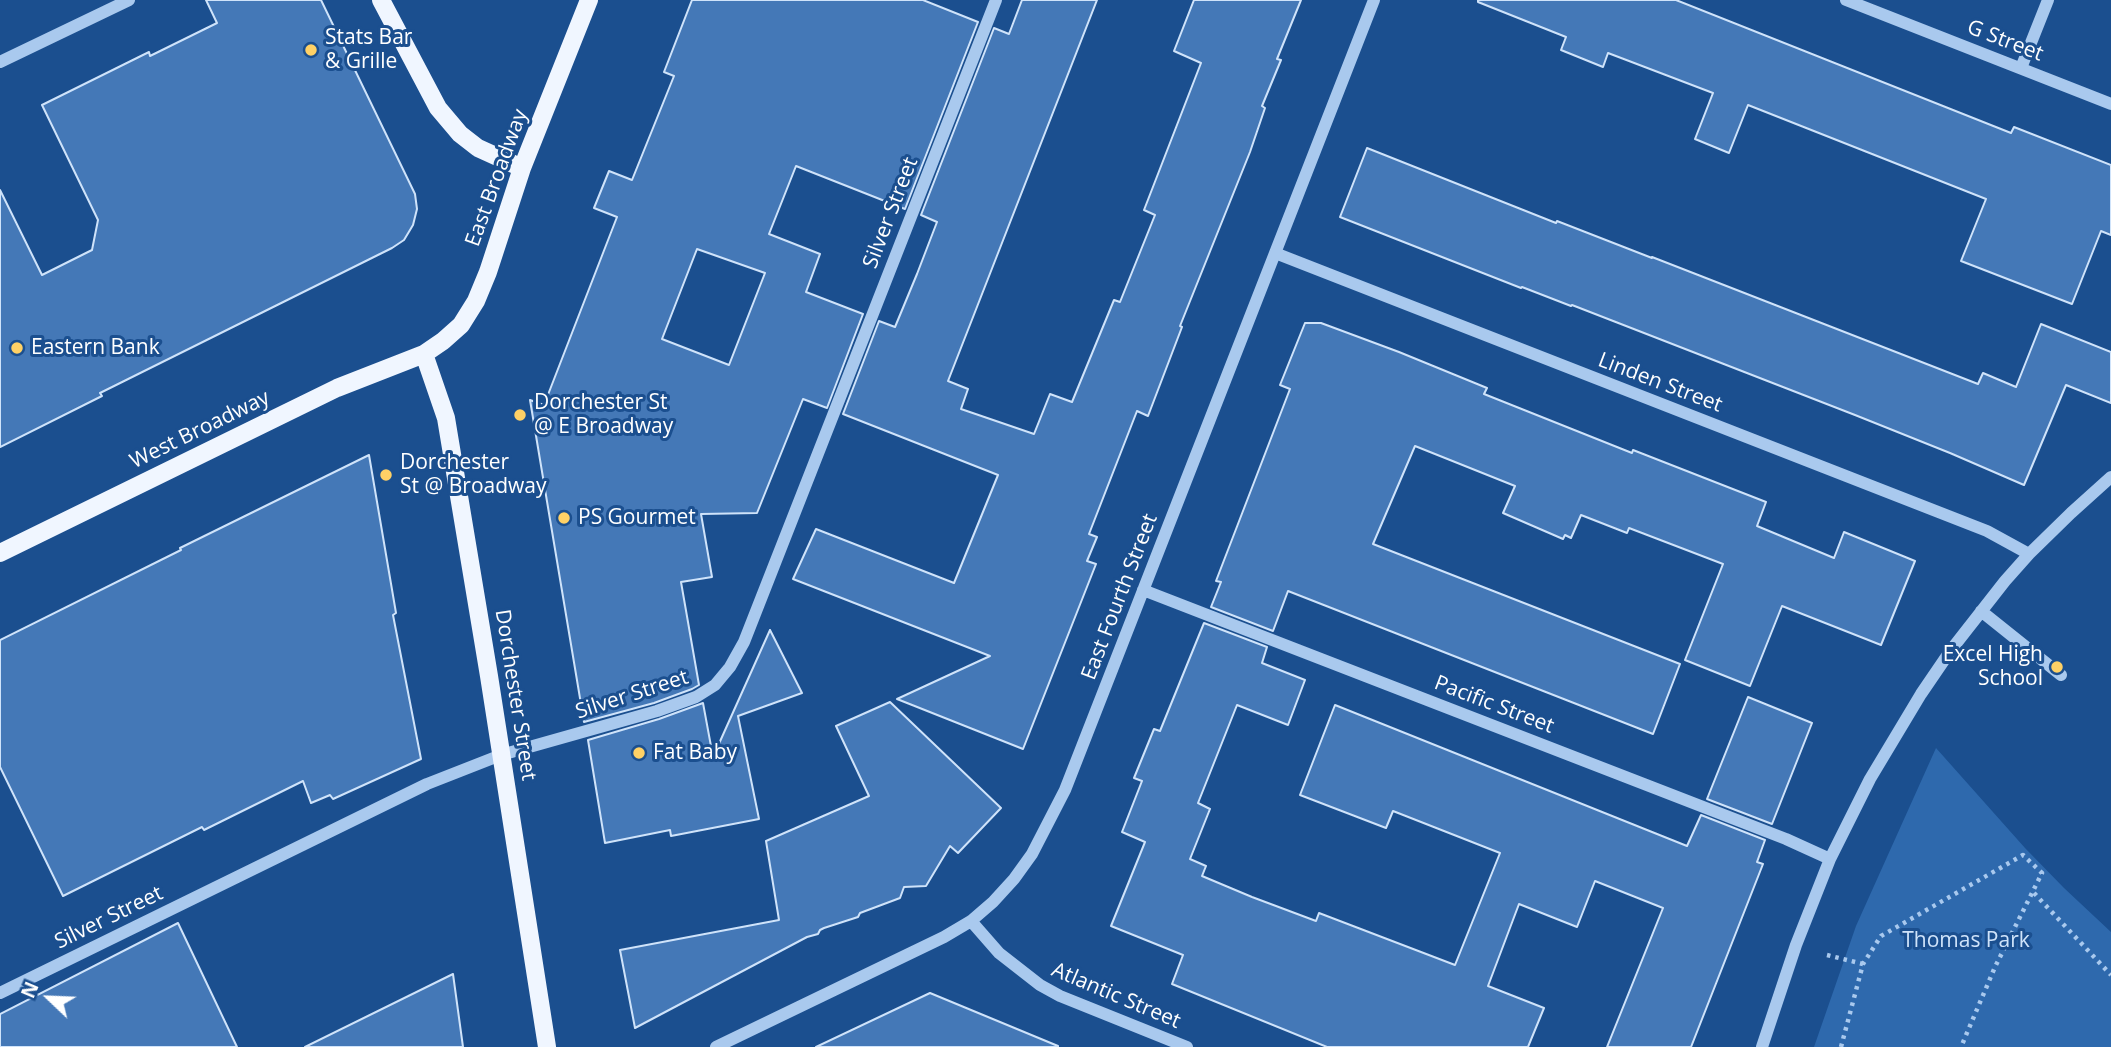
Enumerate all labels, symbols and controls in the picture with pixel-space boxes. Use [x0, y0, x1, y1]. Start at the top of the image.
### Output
street label: G Street [1963, 15, 2047, 67]
place label: Stats Bar & Grille [325, 25, 412, 75]
marker: Stats Bar & Grille [303, 42, 319, 58]
street label: East Broadway [461, 106, 533, 250]
street label: Silver Street [858, 154, 924, 272]
place label: Eastern Bank [31, 335, 160, 361]
marker: Eastern Bank [9, 340, 25, 356]
street label: Linden Street [1594, 348, 1726, 418]
street label: West Broadway [126, 385, 274, 475]
place label: Dorchester St @ E Broadway [534, 390, 673, 440]
marker: Dorchester St @ E Broadway [512, 407, 528, 423]
place label: Dorchester St @ Broadway [400, 450, 546, 500]
marker: Dorchester St @ Broadway [378, 467, 394, 483]
place label: PS Gourmet [578, 505, 696, 531]
marker: PS Gourmet [556, 510, 572, 526]
street label: East Fourth Street [1077, 510, 1163, 684]
street label: Dorchester Street [489, 608, 541, 782]
place label: Excel High School [1943, 642, 2043, 692]
marker: Excel High School [2049, 659, 2065, 675]
street label: Silver Street [572, 665, 692, 725]
street label: Pacific Street [1431, 671, 1557, 739]
place label: Fat Baby [653, 740, 737, 766]
marker: Fat Baby [631, 745, 647, 761]
street label: Silver Street [51, 881, 167, 955]
park label: Thomas Park [1902, 928, 2030, 954]
street label: Atlantic Street [1048, 958, 1184, 1034]
north arrow [14, 963, 84, 1033]
text: N [15, 978, 45, 1002]

